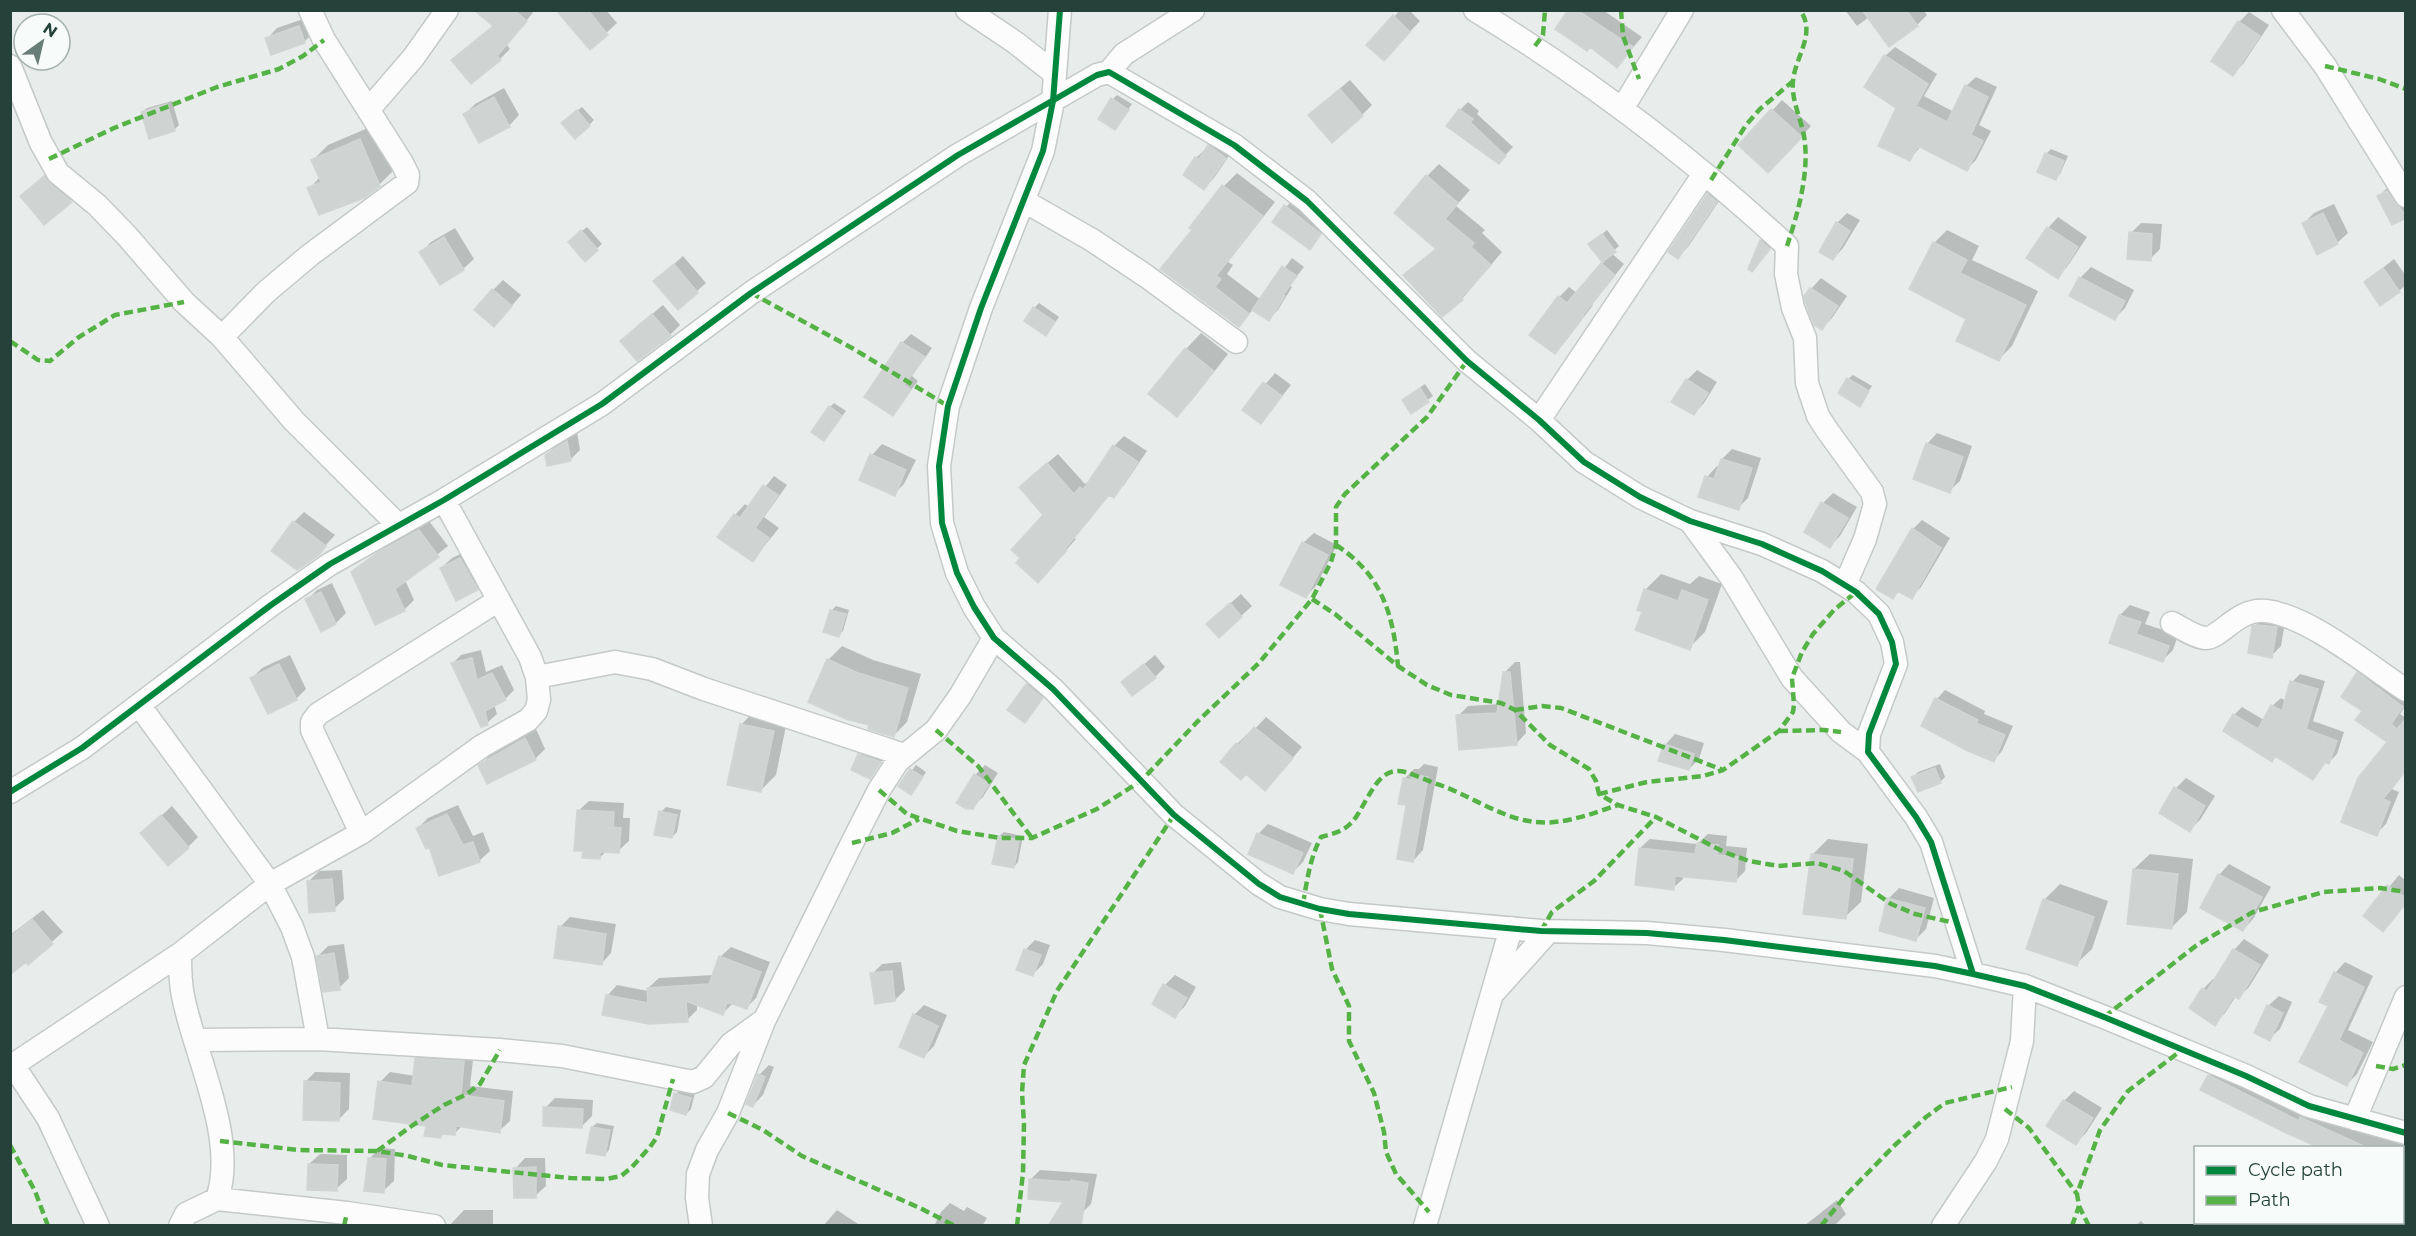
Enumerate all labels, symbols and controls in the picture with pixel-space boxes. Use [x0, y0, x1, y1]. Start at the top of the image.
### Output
north arrow [12, 12, 72, 72]
text: N [39, 18, 61, 41]
legend [2194, 1146, 2404, 1224]
text: Cycle path [2248, 1159, 2343, 1181]
text: Path [2248, 1189, 2291, 1211]

